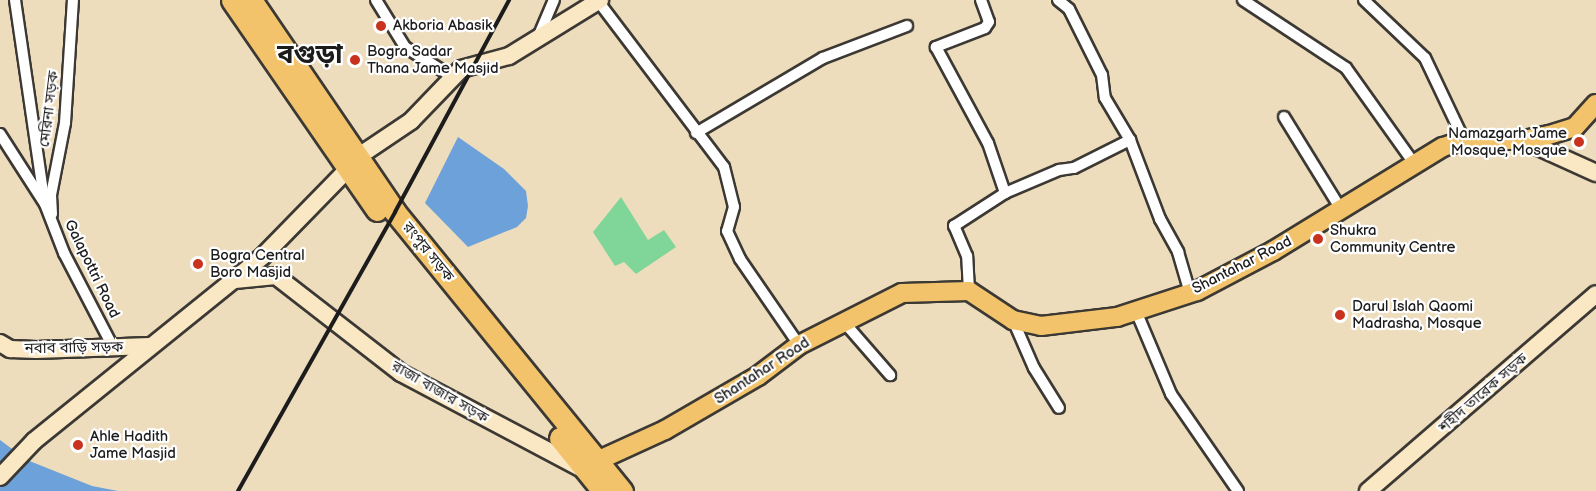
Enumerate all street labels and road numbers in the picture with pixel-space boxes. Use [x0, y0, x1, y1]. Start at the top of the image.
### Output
street label: মেরিনা সড়ক [35, 70, 63, 148]
street label: Galapottri Road [60, 217, 124, 321]
street label: রংপুর সড়ক [399, 219, 457, 285]
street label: Shantahar Road [1189, 232, 1295, 298]
street label: Shantahar Road [711, 334, 813, 408]
street label: নবাব বাড়ি সড়ক [24, 338, 124, 358]
street label: শহীদ তারেক সড়ক [1435, 350, 1531, 436]
street label: রাজা বাজার সড়ক [388, 357, 492, 427]

